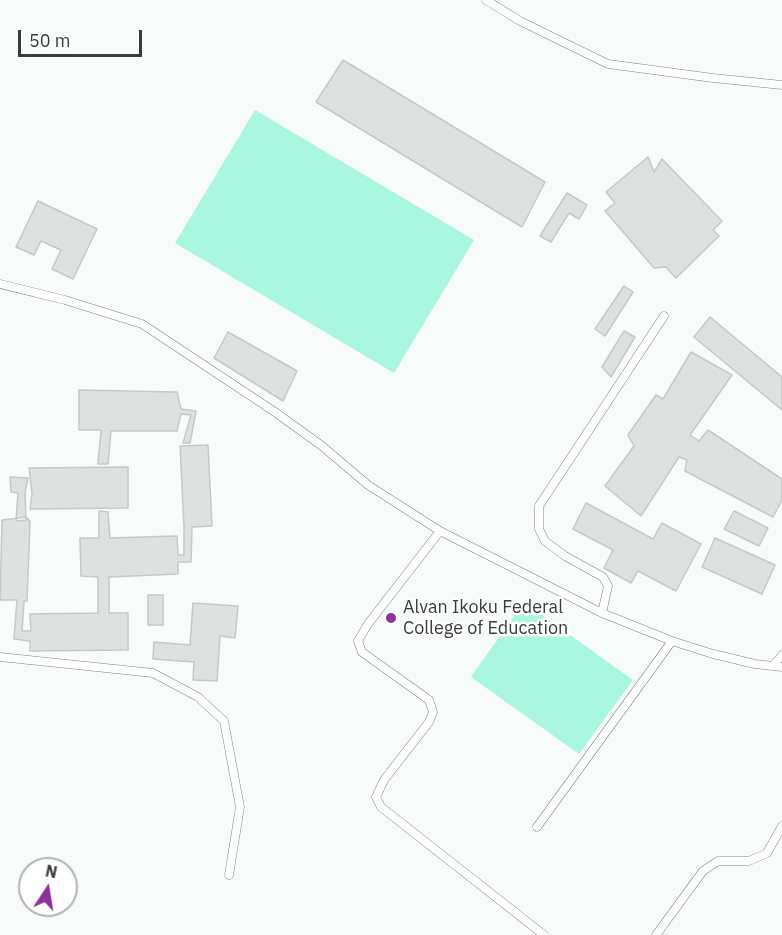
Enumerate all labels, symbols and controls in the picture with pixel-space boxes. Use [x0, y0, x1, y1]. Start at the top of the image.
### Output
scale bar [21, 18, 146, 56]
text: 50 m [29, 29, 71, 52]
place label: Alvan Ikoku Federal College of Education [403, 597, 568, 640]
marker: Alvan Ikoku Federal College of Education [384, 611, 398, 625]
north arrow [18, 857, 78, 917]
text: N [44, 860, 59, 882]

